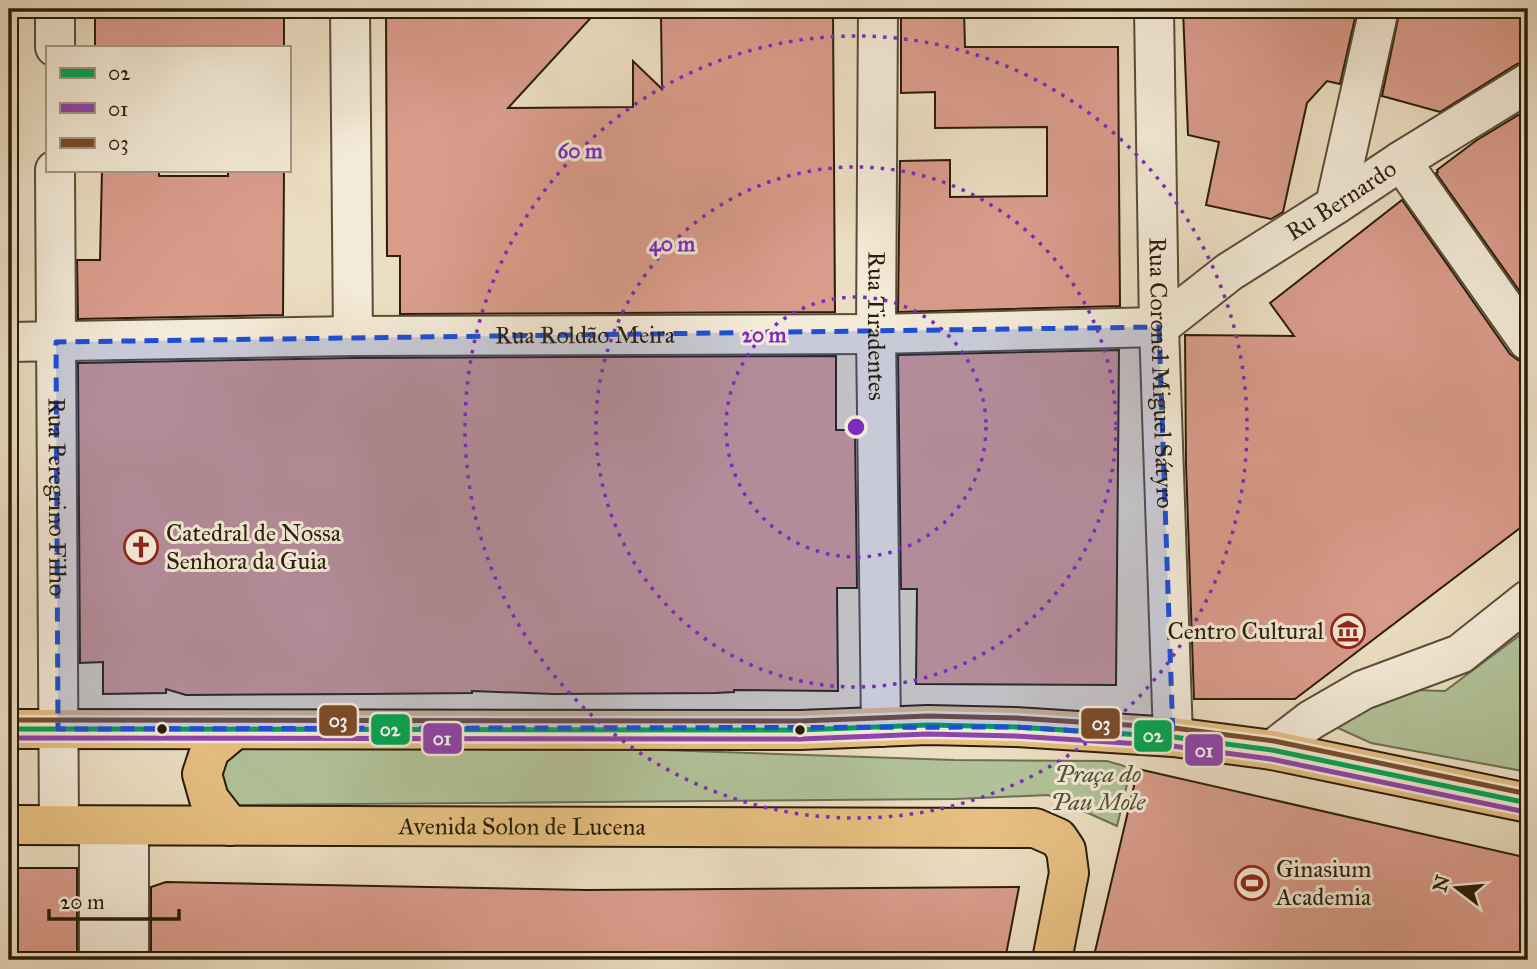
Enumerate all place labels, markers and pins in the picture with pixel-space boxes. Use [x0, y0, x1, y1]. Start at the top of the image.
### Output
centre of rings [844, 415, 868, 439]
place label: Catedral de Nossa Senhora da Guia [166, 518, 342, 576]
church icon: Catedral de Nossa Senhora da Guia [122, 528, 160, 566]
museum icon: Centro Cultural [1329, 612, 1367, 650]
place label: Centro Cultural [1167, 616, 1324, 646]
unlabelled marker [155, 722, 169, 736]
unlabelled marker [793, 723, 807, 737]
place label: Ginasium Academia [1275, 854, 1372, 912]
sports icon: Ginasium Academia [1233, 864, 1271, 902]

